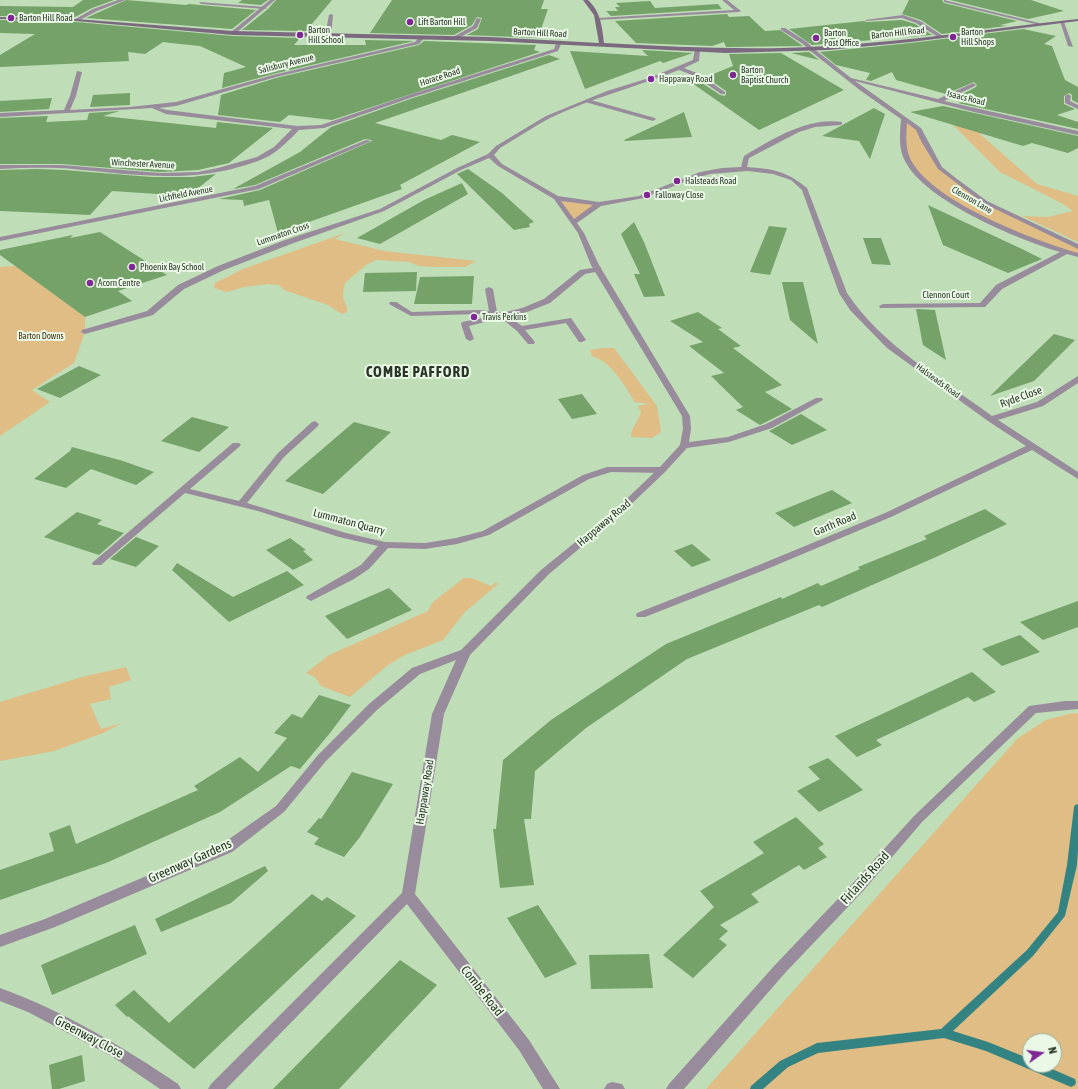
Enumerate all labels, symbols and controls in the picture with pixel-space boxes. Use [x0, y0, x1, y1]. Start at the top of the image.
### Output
marker: Barton Hill Road [6, 13, 16, 23]
place label: Barton Hill Road [19, 13, 73, 23]
marker: Lift Barton Hill [405, 17, 415, 27]
place label: Lift Barton Hill [418, 17, 465, 27]
place label: Barton Hill School [308, 25, 344, 46]
street label: Barton Hill Road [871, 25, 925, 41]
street label: Barton Hill Road [513, 26, 567, 40]
place label: Barton Hill Shops [961, 27, 994, 48]
place label: Barton Post Office [824, 28, 859, 49]
marker: Barton Hill School [295, 30, 305, 40]
marker: Barton Hill Shops [948, 32, 958, 42]
marker: Barton Post Office [811, 33, 821, 43]
street label: Salisbury Avenue [257, 52, 315, 76]
street label: Horace Road [418, 65, 462, 89]
place label: Barton Baptist Church [741, 65, 788, 86]
marker: Barton Baptist Church [728, 70, 738, 80]
marker: Happaway Road [646, 74, 656, 84]
place label: Happaway Road [659, 74, 713, 84]
street label: Isaacs Road [946, 88, 986, 108]
street label: Winchester Avenue [111, 157, 175, 171]
marker: Halsteads Road [672, 176, 682, 186]
place label: Halsteads Road [685, 176, 737, 186]
street label: Lichfield Avenue [158, 183, 214, 205]
street label: Clennon Lane [950, 184, 994, 216]
marker: Falloway Close [642, 190, 652, 200]
place label: Falloway Close [655, 190, 704, 200]
street label: Lummaton Cross [255, 220, 311, 248]
marker: Phoenix Bay School [127, 262, 137, 272]
place label: Phoenix Bay School [140, 262, 204, 272]
marker: Acorn Centre [85, 278, 95, 288]
place label: Acorn Centre [98, 278, 140, 288]
street label: Clennon Court [923, 290, 969, 300]
marker: Travis Perkins [469, 312, 479, 322]
place label: Travis Perkins [482, 312, 527, 322]
park label: Barton Downs [18, 331, 64, 341]
street label: Halsteads Road [914, 361, 962, 401]
district label: COMBE PAFFORD [366, 363, 470, 381]
street label: Ryde Close [998, 383, 1044, 411]
street label: Happaway Road [575, 497, 633, 549]
street label: Lummaton Quarry [312, 506, 386, 538]
street label: Garth Road [812, 509, 858, 539]
street label: Happaway Road [413, 759, 437, 825]
street label: Greenway Gardens [146, 836, 234, 886]
street label: Firlands Road [837, 849, 893, 907]
street label: Combe Road [457, 963, 507, 1019]
street label: Greenway Close [52, 1012, 126, 1062]
north arrow [1022, 1033, 1062, 1073]
text: N [1046, 1046, 1059, 1055]

